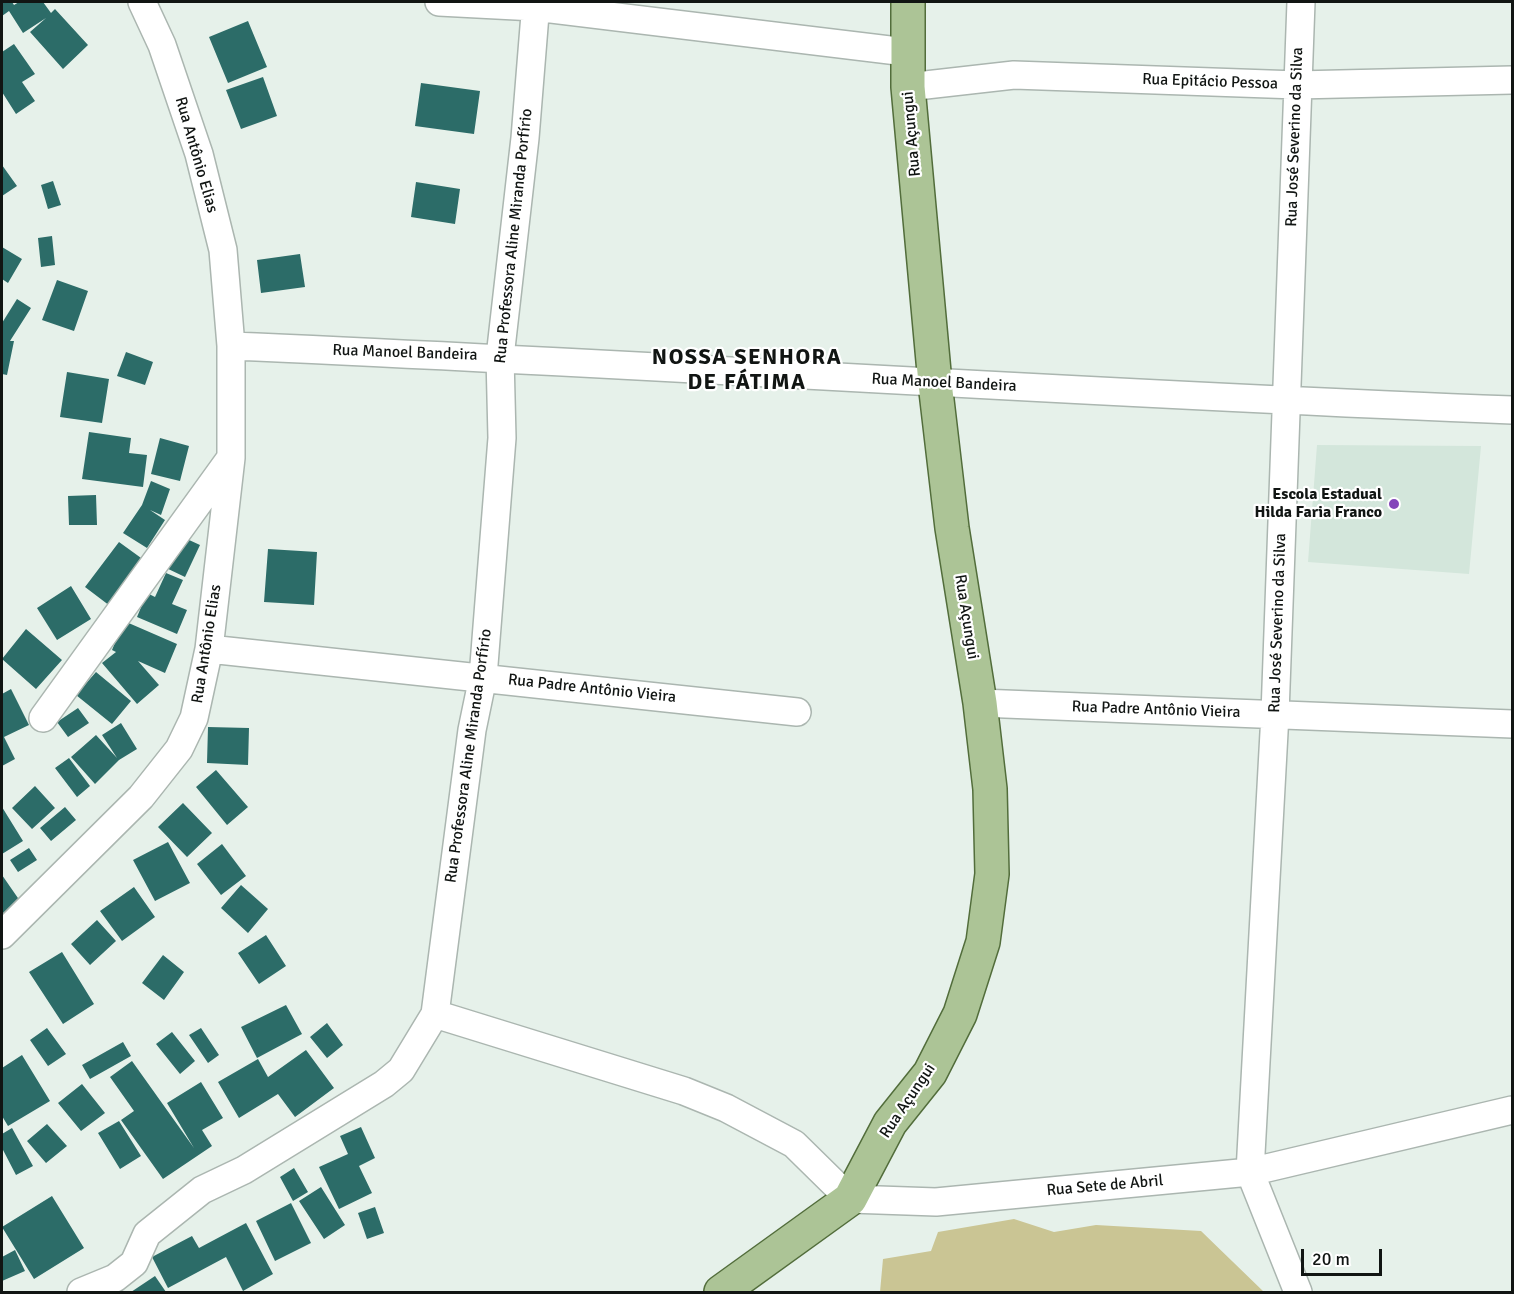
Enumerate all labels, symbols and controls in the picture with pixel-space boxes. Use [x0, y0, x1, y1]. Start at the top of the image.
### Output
street label: Rua José Severino da Silva [1282, 47, 1308, 227]
street label: Rua Epitácio Pessoa [1142, 70, 1278, 94]
street label: Rua Açungui [899, 90, 925, 178]
street label: Rua Antônio Elias [170, 95, 222, 215]
street label: Rua Professora Aline Miranda Porfírio [491, 107, 537, 365]
street label: Rua Manoel Bandeira [332, 341, 478, 365]
district label: NOSSA SENHORA DE FÁTIMA [652, 345, 842, 396]
street label: Rua Manoel Bandeira [871, 370, 1017, 396]
place label: Escola Estadual Hilda Faria Franco [1255, 485, 1382, 523]
marker: Escola Estadual Hilda Faria Franco [1387, 497, 1401, 511]
street label: Rua José Severino da Silva [1265, 533, 1291, 713]
street label: Rua Açungui [950, 573, 982, 661]
street label: Rua Antônio Elias [188, 583, 226, 705]
street label: Rua Professora Aline Miranda Porfírio [442, 628, 496, 884]
street label: Rua Padre Antônio Vieira [507, 671, 677, 707]
street label: Rua Padre Antônio Vieira [1071, 697, 1241, 723]
street label: Rua Açungui [876, 1060, 940, 1142]
street label: Rua Sete de Abril [1046, 1171, 1164, 1201]
scale bar [1304, 1237, 1385, 1275]
text: 20 m [1312, 1248, 1350, 1270]

